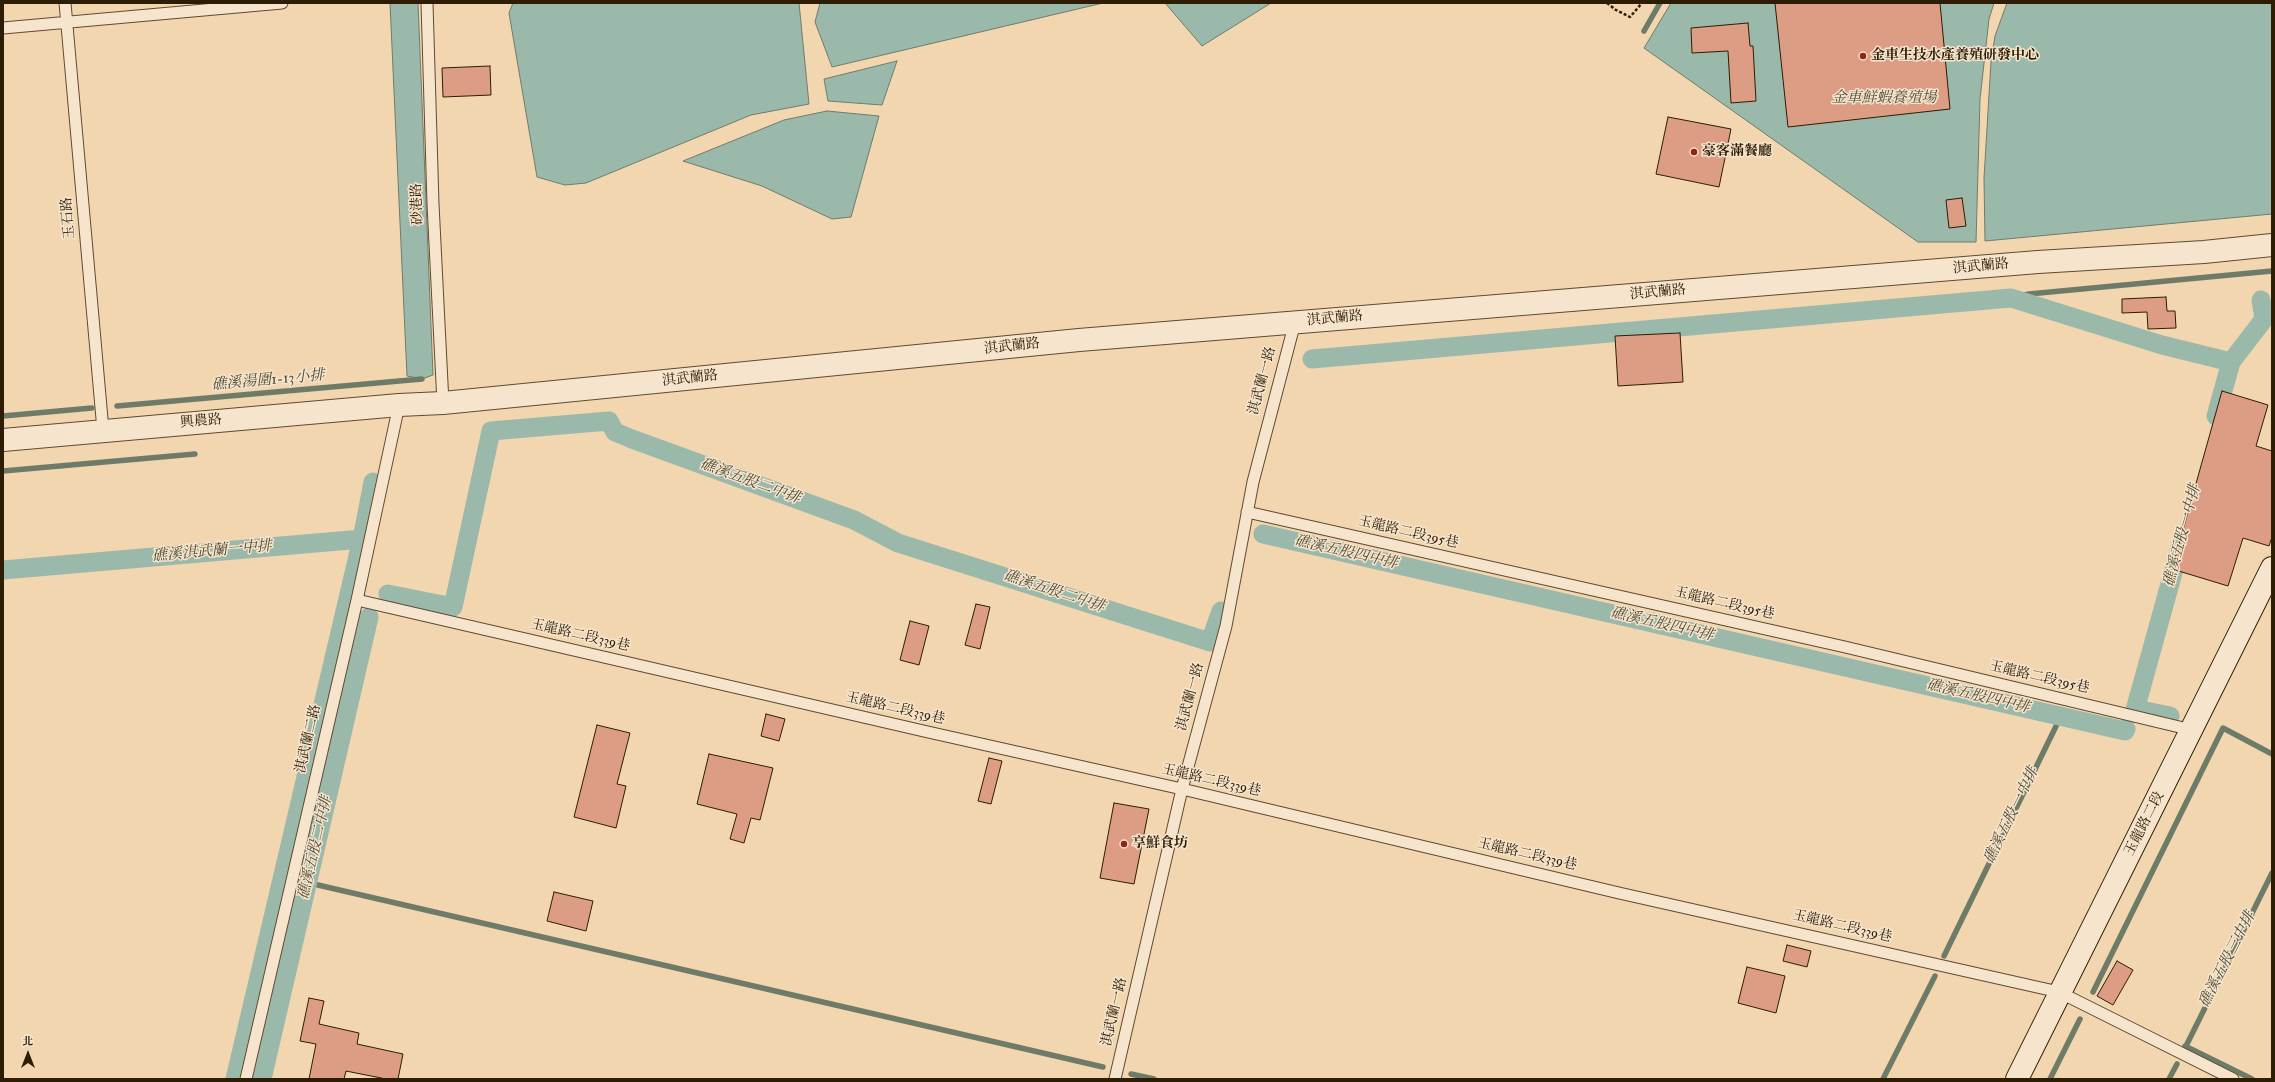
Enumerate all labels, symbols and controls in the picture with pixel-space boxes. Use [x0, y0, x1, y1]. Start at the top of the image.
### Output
place label: 金車生技水產養殖研發中心 [1871, 48, 2039, 64]
marker: 金車生技水產養殖研發中心 [1858, 51, 1868, 61]
water label: 金車鮮蝦養殖場 [1832, 90, 1936, 108]
place label: 豪客滿餐廳 [1702, 144, 1772, 160]
marker: 豪客滿餐廳 [1689, 147, 1699, 157]
street label: 砂港路 [409, 183, 427, 225]
street label: 玉石路 [59, 196, 79, 240]
street label: 淇武蘭路 [1952, 256, 2010, 278]
street label: 淇武蘭路 [1629, 282, 1687, 304]
street label: 淇武蘭路 [1306, 308, 1364, 330]
street label: 淇武蘭路 [983, 336, 1041, 358]
street label: 淇武蘭一路 [1246, 345, 1280, 417]
water label: 礁溪湯圍1-13小排 [211, 367, 325, 395]
street label: 淇武蘭路 [661, 368, 719, 390]
street label: 興農路 [179, 412, 223, 432]
water label: 礁溪五股二中排 [698, 456, 802, 508]
water label: 礁溪五股一中排 [2161, 483, 2205, 589]
street label: 玉龍路二段395巷 [1356, 513, 1460, 553]
water label: 礁溪五股四中排 [1293, 532, 1399, 574]
water label: 礁溪淇武蘭一中排 [151, 538, 273, 566]
water label: 礁溪五股二中排 [1001, 567, 1107, 617]
street label: 玉龍路二段395巷 [1672, 584, 1776, 624]
water label: 礁溪五股四中排 [1609, 604, 1715, 646]
street label: 玉龍路二段339巷 [528, 616, 632, 656]
street label: 玉龍路二段395巷 [1987, 658, 2091, 698]
street label: 淇武蘭一路 [1174, 661, 1208, 733]
water label: 礁溪五股四中排 [1925, 676, 2031, 718]
street label: 玉龍路二段339巷 [843, 689, 947, 729]
street label: 淇武蘭二路 [293, 703, 325, 775]
street label: 玉龍路二段339巷 [1159, 761, 1263, 801]
water label: 礁溪五股一中排 [1981, 765, 2043, 867]
street label: 玉龍路二段 [2122, 789, 2168, 859]
water label: 礁溪五股二中排 [295, 795, 337, 901]
street label: 玉龍路二段339巷 [1475, 835, 1579, 875]
place label: 享鮮食坊 [1132, 836, 1188, 852]
marker: 享鮮食坊 [1119, 839, 1129, 849]
street label: 玉龍路二段339巷 [1790, 907, 1894, 947]
water label: 礁溪五股三中排 [2196, 909, 2260, 1011]
street label: 淇武蘭一路 [1099, 976, 1131, 1048]
north arrow [8, 1034, 48, 1074]
text: 北 [23, 1035, 34, 1048]

